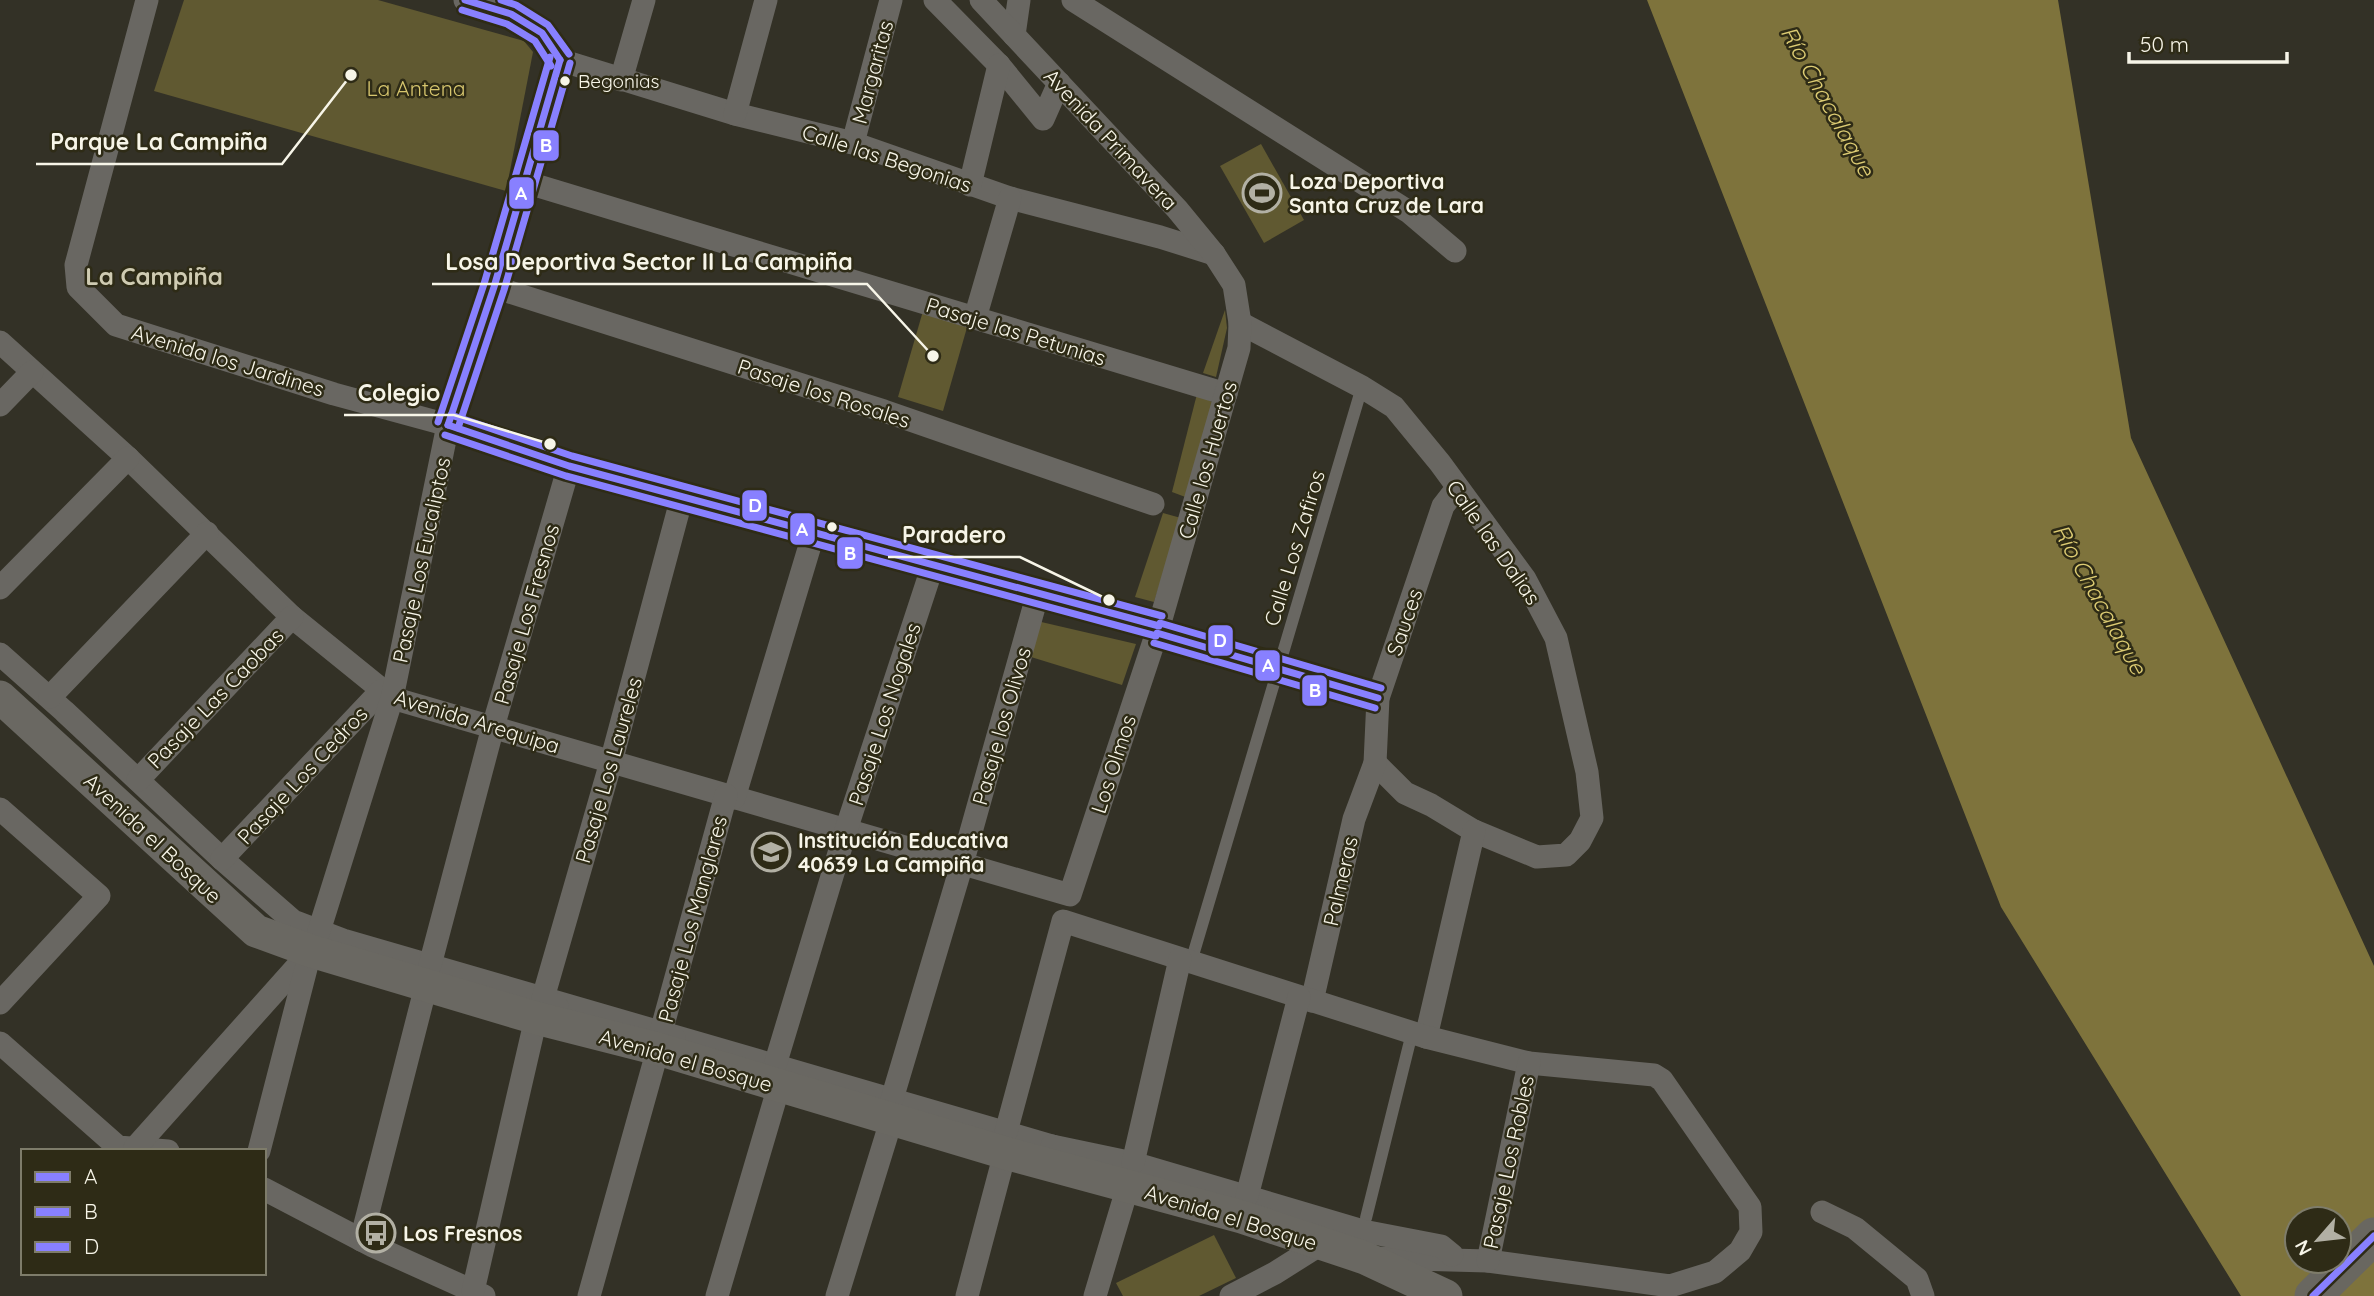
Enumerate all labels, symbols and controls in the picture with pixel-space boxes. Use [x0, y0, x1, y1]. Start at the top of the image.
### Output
street label: Margaritas [846, 18, 898, 126]
water label: Río Chacalaque [1775, 21, 1882, 182]
scale bar [2129, 21, 2286, 65]
text: 50 m [2140, 31, 2189, 57]
street label: Avenida Primavera [1039, 63, 1183, 215]
place label: Begonias [578, 69, 660, 93]
marker: Begonias [558, 74, 572, 88]
park label: La Antena [366, 75, 466, 101]
street label: Calle las Begonias [799, 118, 975, 198]
callout: Parque La Campiña [36, 120, 282, 164]
text: Parque La Campiña [50, 127, 268, 156]
line badge: B [532, 129, 560, 162]
text: B [540, 133, 552, 157]
place label: Loza Deportiva Santa Cruz de Lara [1289, 168, 1484, 218]
sports icon: Loza Deportiva Santa Cruz de Lara [1241, 172, 1283, 214]
line badge: A [508, 176, 535, 210]
text: A [515, 181, 527, 205]
callout: Losa Deportiva Sector II La Campiña [432, 240, 867, 284]
text: Losa Deportiva Sector II La Campiña [445, 247, 853, 276]
district label: La Campiña [85, 261, 223, 291]
street label: Pasaje las Petunias [923, 291, 1109, 371]
street label: Avenida los Jardines [129, 318, 327, 402]
street label: Pasaje los Rosales [734, 353, 914, 433]
callout: Colegio [344, 371, 454, 415]
text: Colegio [358, 378, 440, 407]
street label: Calle los Huertos [1172, 378, 1242, 542]
street label: Pasaje Los Eucaliptos [387, 455, 455, 665]
street label: Calle Los Zafiros [1258, 467, 1330, 629]
street label: Calle las Dalias [1441, 475, 1547, 609]
line badge: D [741, 489, 768, 522]
text: D [748, 493, 762, 517]
line badge: A [789, 512, 816, 546]
callout: Paradero [888, 513, 1020, 557]
text: A [796, 517, 808, 541]
water label: Río Chacalaque [2047, 519, 2154, 680]
unlabelled marker [825, 520, 839, 534]
text: Paradero [902, 520, 1006, 549]
street label: Pasaje Los Fresnos [488, 521, 564, 707]
line badge: B [836, 536, 864, 570]
text: B [844, 541, 856, 565]
street label: Sauces [1380, 585, 1428, 659]
street label: Pasaje Los Nogales [842, 619, 926, 809]
street label: Pasaje Las Caobas [141, 622, 289, 774]
line badge: D [1207, 624, 1234, 657]
text: D [1213, 628, 1227, 652]
street label: Pasaje los Olivos [966, 644, 1036, 808]
line badge: A [1254, 649, 1281, 682]
text: A [1262, 653, 1274, 677]
street label: Pasaje Los Laureles [569, 674, 647, 866]
line badge: B [1301, 674, 1328, 707]
text: B [1309, 678, 1321, 702]
street label: Avenida Arequipa [391, 684, 563, 758]
street label: Pasaje Los Cedros [231, 701, 373, 849]
street label: Los Olmos [1085, 711, 1141, 817]
street label: Avenida el Bosque [79, 768, 227, 908]
street label: Pasaje Los Manglares [652, 813, 732, 1025]
place label: Institución Educativa 40639 La Campiña [798, 827, 1009, 877]
school or university icon: Institución Educativa 40639 La Campiña [750, 831, 792, 873]
street label: Palmeras [1317, 834, 1363, 928]
street label: Avenida el Bosque [596, 1023, 776, 1097]
street label: Pasaje Los Robles [1477, 1073, 1539, 1251]
legend [21, 1149, 266, 1275]
text: A [84, 1163, 98, 1189]
street label: Avenida el Bosque [1142, 1178, 1320, 1256]
text: B [84, 1198, 98, 1224]
north arrow [2283, 1205, 2353, 1275]
bus stop icon: Los Fresnos [355, 1212, 397, 1254]
place label: Los Fresnos [403, 1220, 522, 1246]
text: D [84, 1233, 99, 1259]
text: N [2289, 1236, 2317, 1260]

